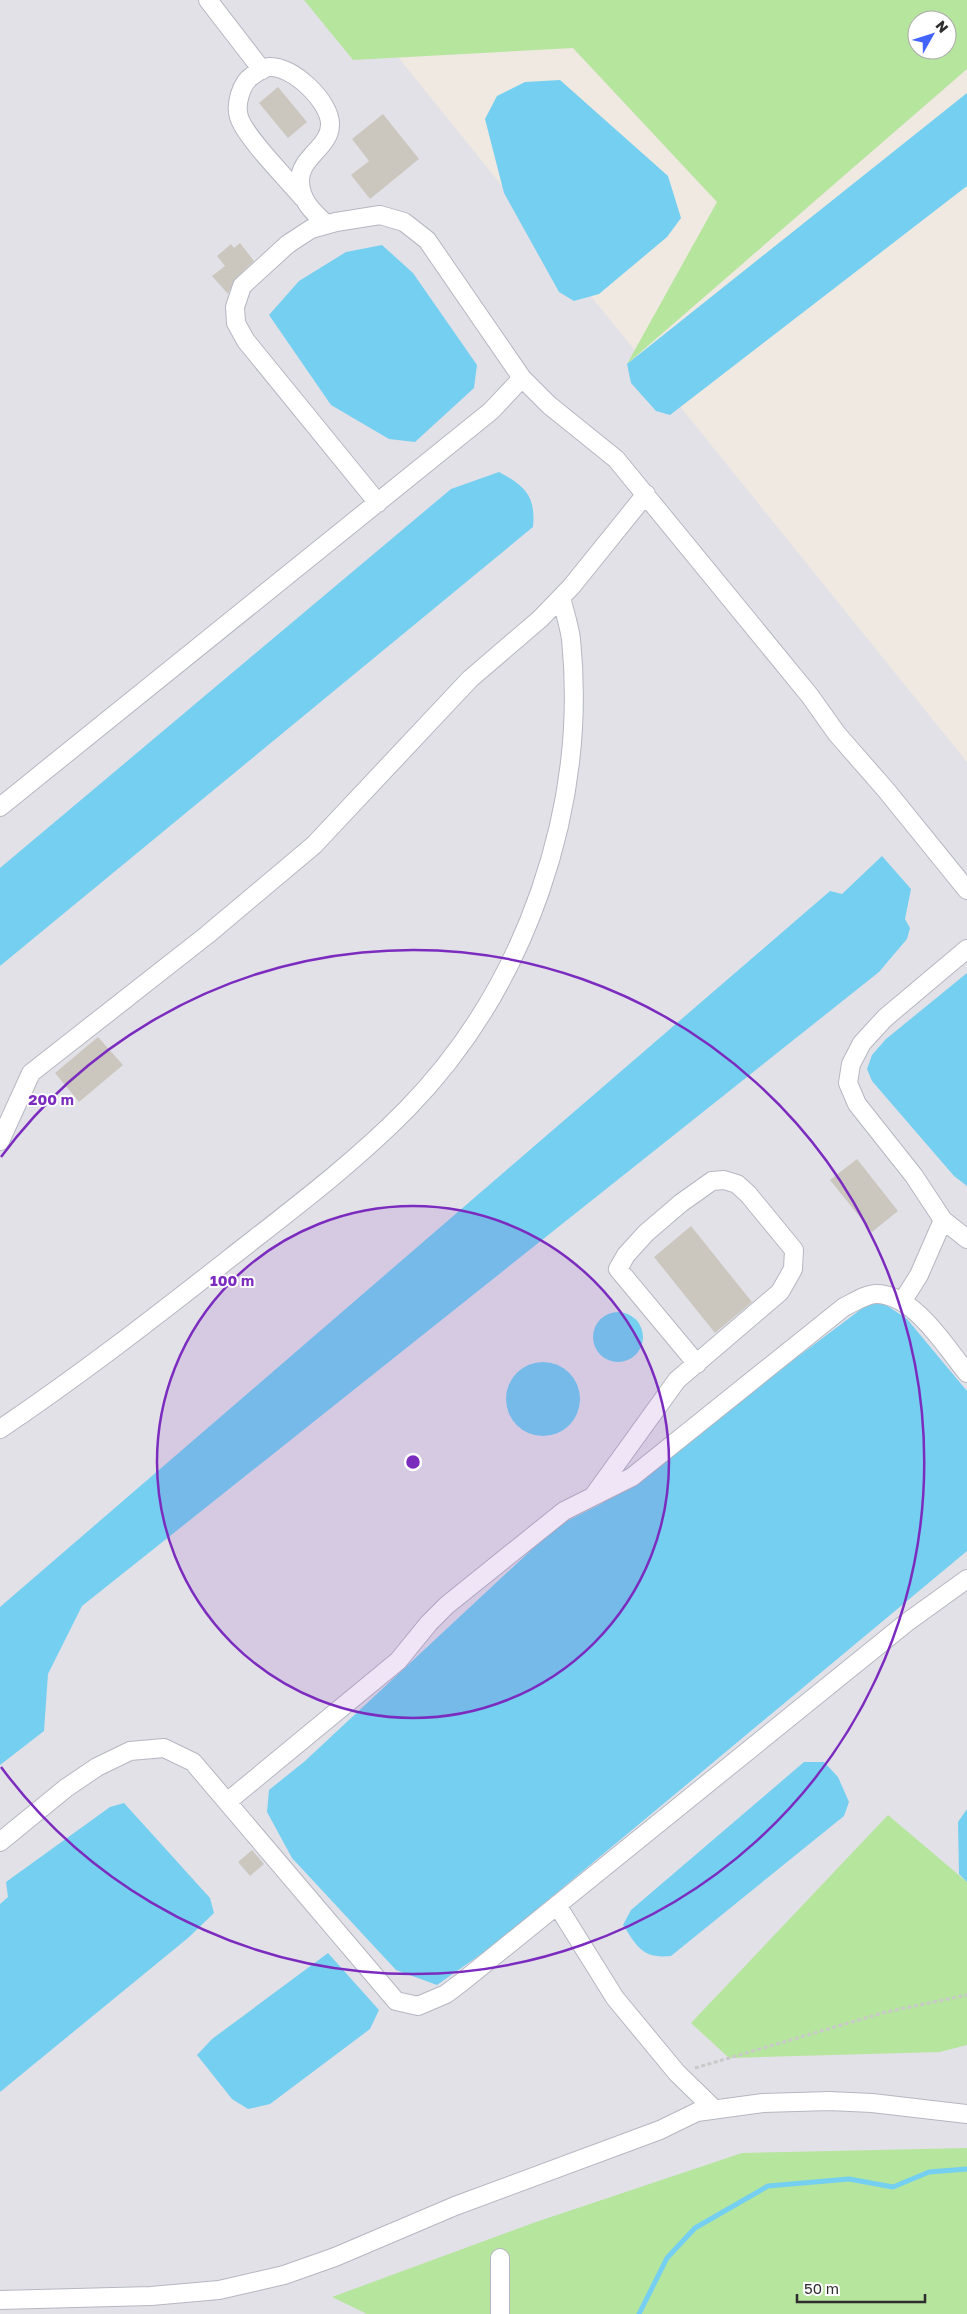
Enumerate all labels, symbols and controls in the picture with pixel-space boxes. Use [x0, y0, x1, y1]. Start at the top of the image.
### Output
north arrow [907, 10, 957, 60]
text: N [933, 17, 952, 36]
text: 200 m [28, 1090, 74, 1108]
text: 100 m [210, 1271, 254, 1289]
centre of rings [404, 1453, 422, 1471]
scale bar [797, 2272, 924, 2304]
text: 50 m [804, 2279, 839, 2297]

